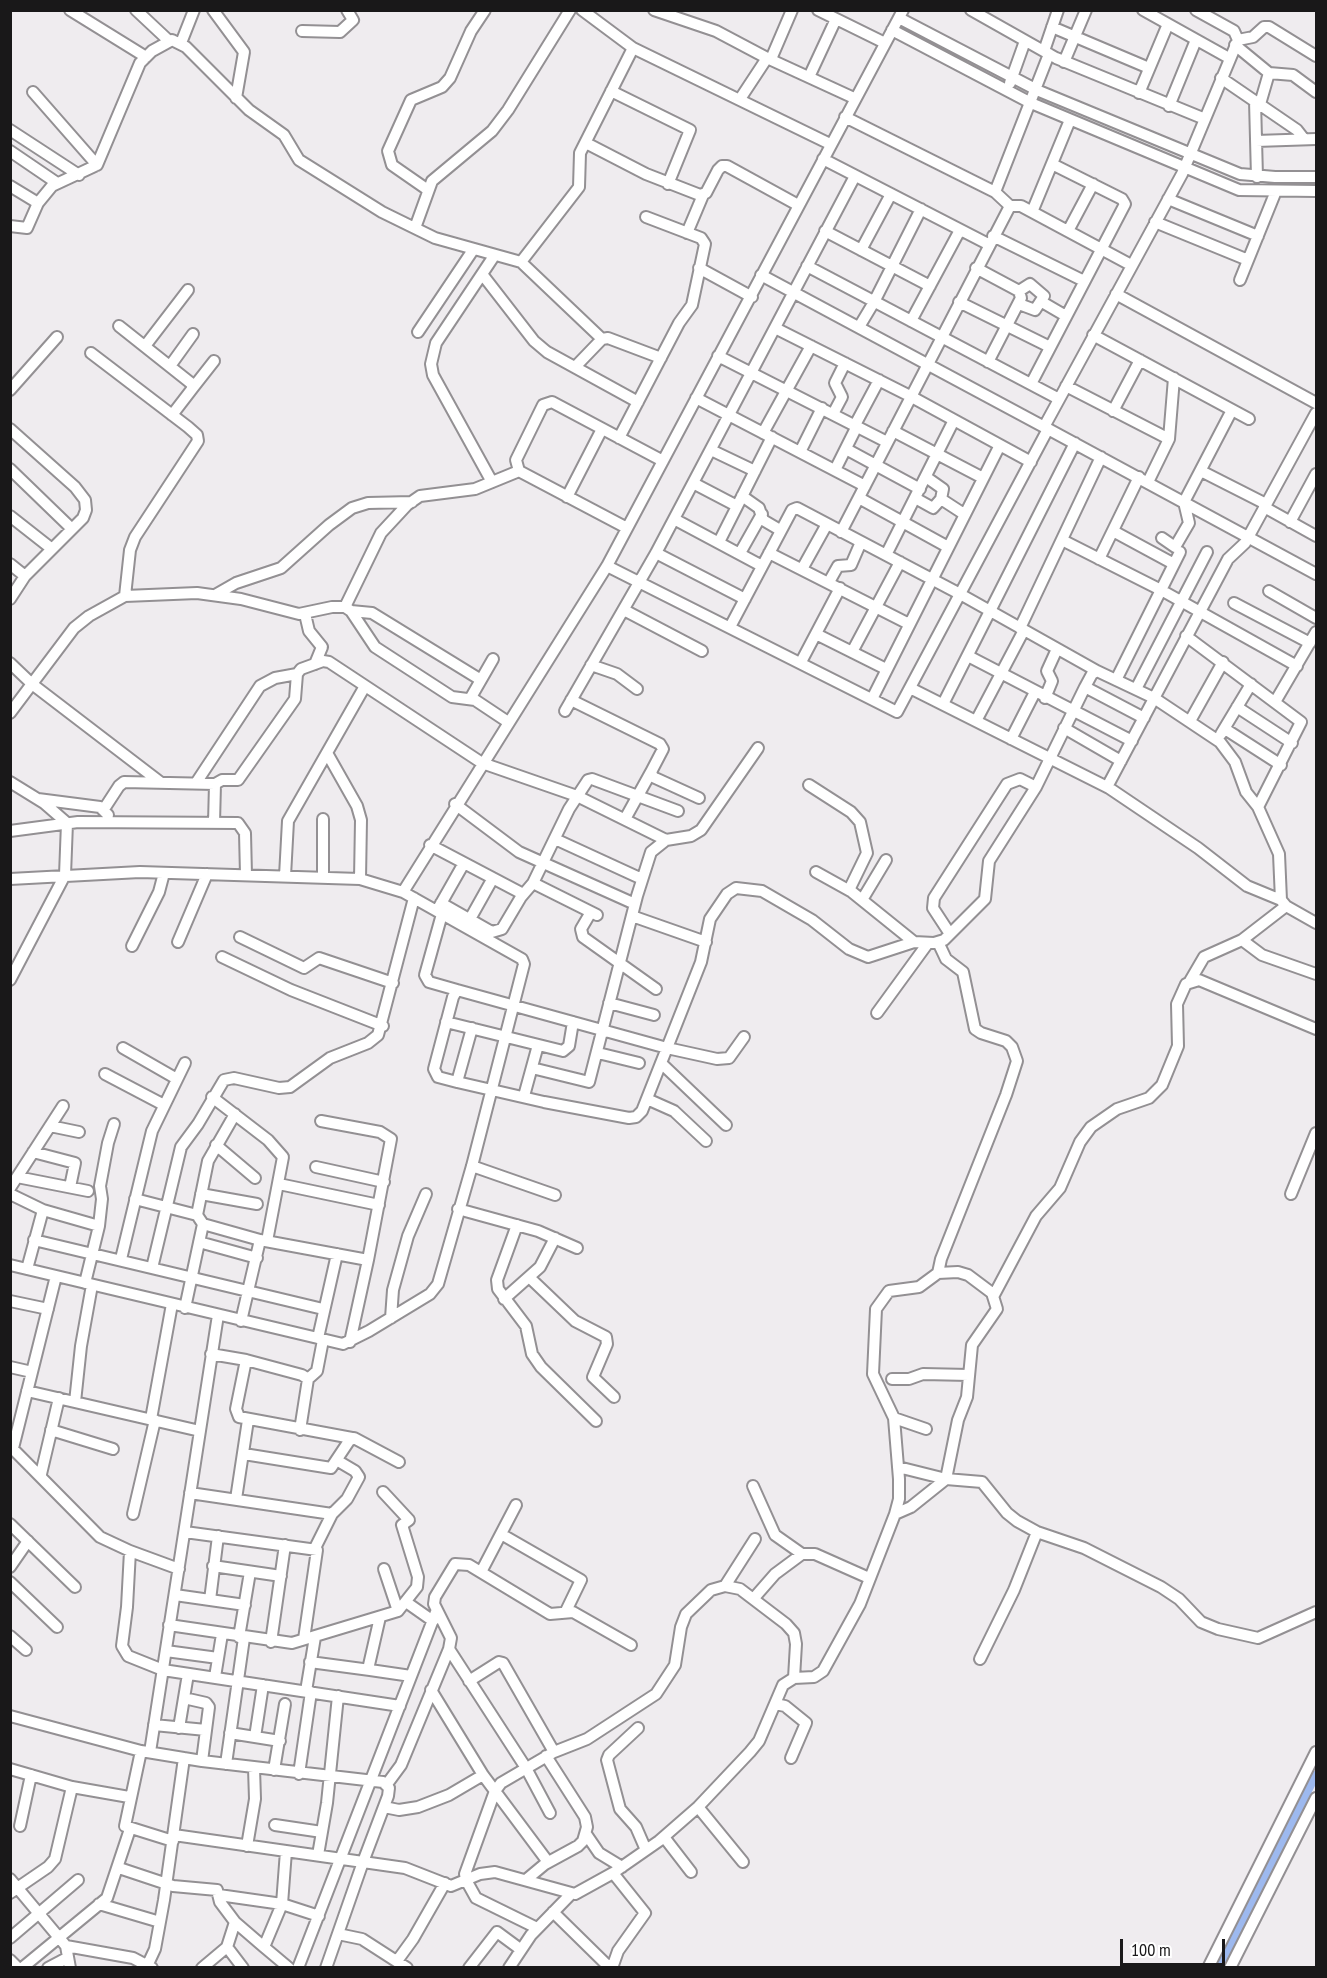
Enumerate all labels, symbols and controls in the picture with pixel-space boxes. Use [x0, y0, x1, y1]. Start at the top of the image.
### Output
scale bar [1123, 1927, 1228, 1965]
text: 100 m [1131, 1938, 1171, 1961]

